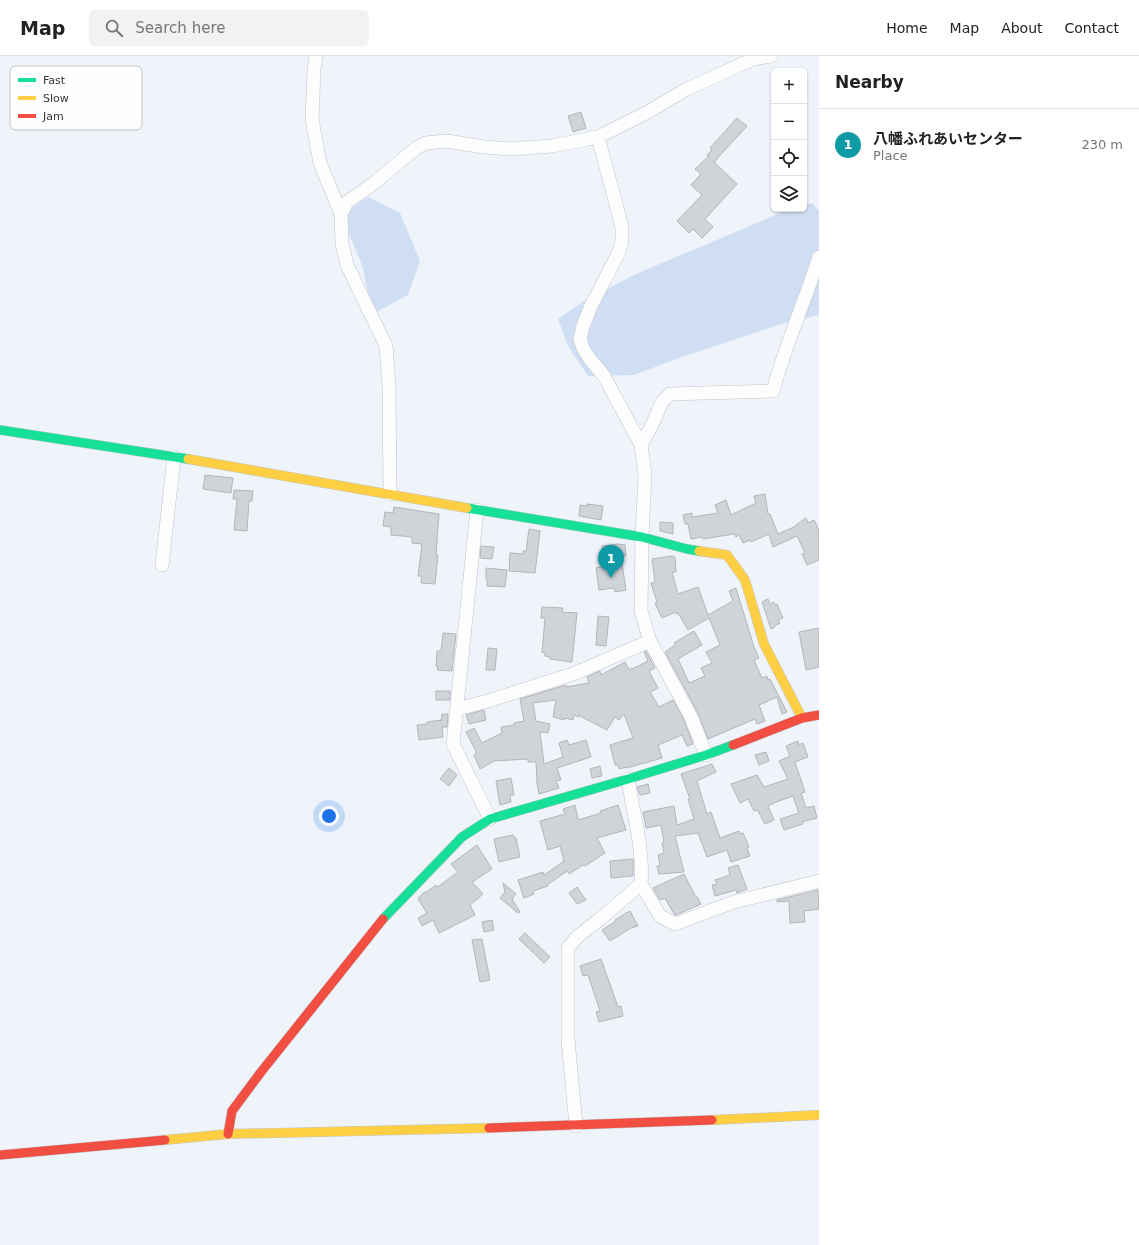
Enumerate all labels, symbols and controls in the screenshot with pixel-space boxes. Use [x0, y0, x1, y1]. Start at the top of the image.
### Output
search box [89, 10, 369, 46]
text: Map [20, 17, 65, 39]
icon: search [103, 17, 125, 39]
text: Search here [135, 19, 225, 37]
text: Home [886, 20, 928, 36]
text: Map [950, 20, 979, 36]
text: About [1001, 20, 1043, 36]
text: Contact [1065, 20, 1119, 36]
legend [10, 66, 142, 130]
map controls [771, 68, 807, 212]
button: + [771, 68, 807, 104]
text: Nearby [835, 72, 904, 92]
text: Fast [43, 74, 66, 87]
text: Slow [43, 92, 69, 105]
button: − [771, 104, 807, 140]
text: Jam [42, 110, 64, 123]
text: 八幡ふれあいセンター [873, 130, 1023, 148]
text: 1 [843, 137, 853, 152]
text: 230 m [1081, 137, 1123, 152]
button: locate [771, 140, 807, 176]
text: Place [873, 148, 908, 163]
button: layers [771, 176, 807, 212]
pin: 1 [598, 545, 624, 578]
your location [319, 806, 339, 826]

